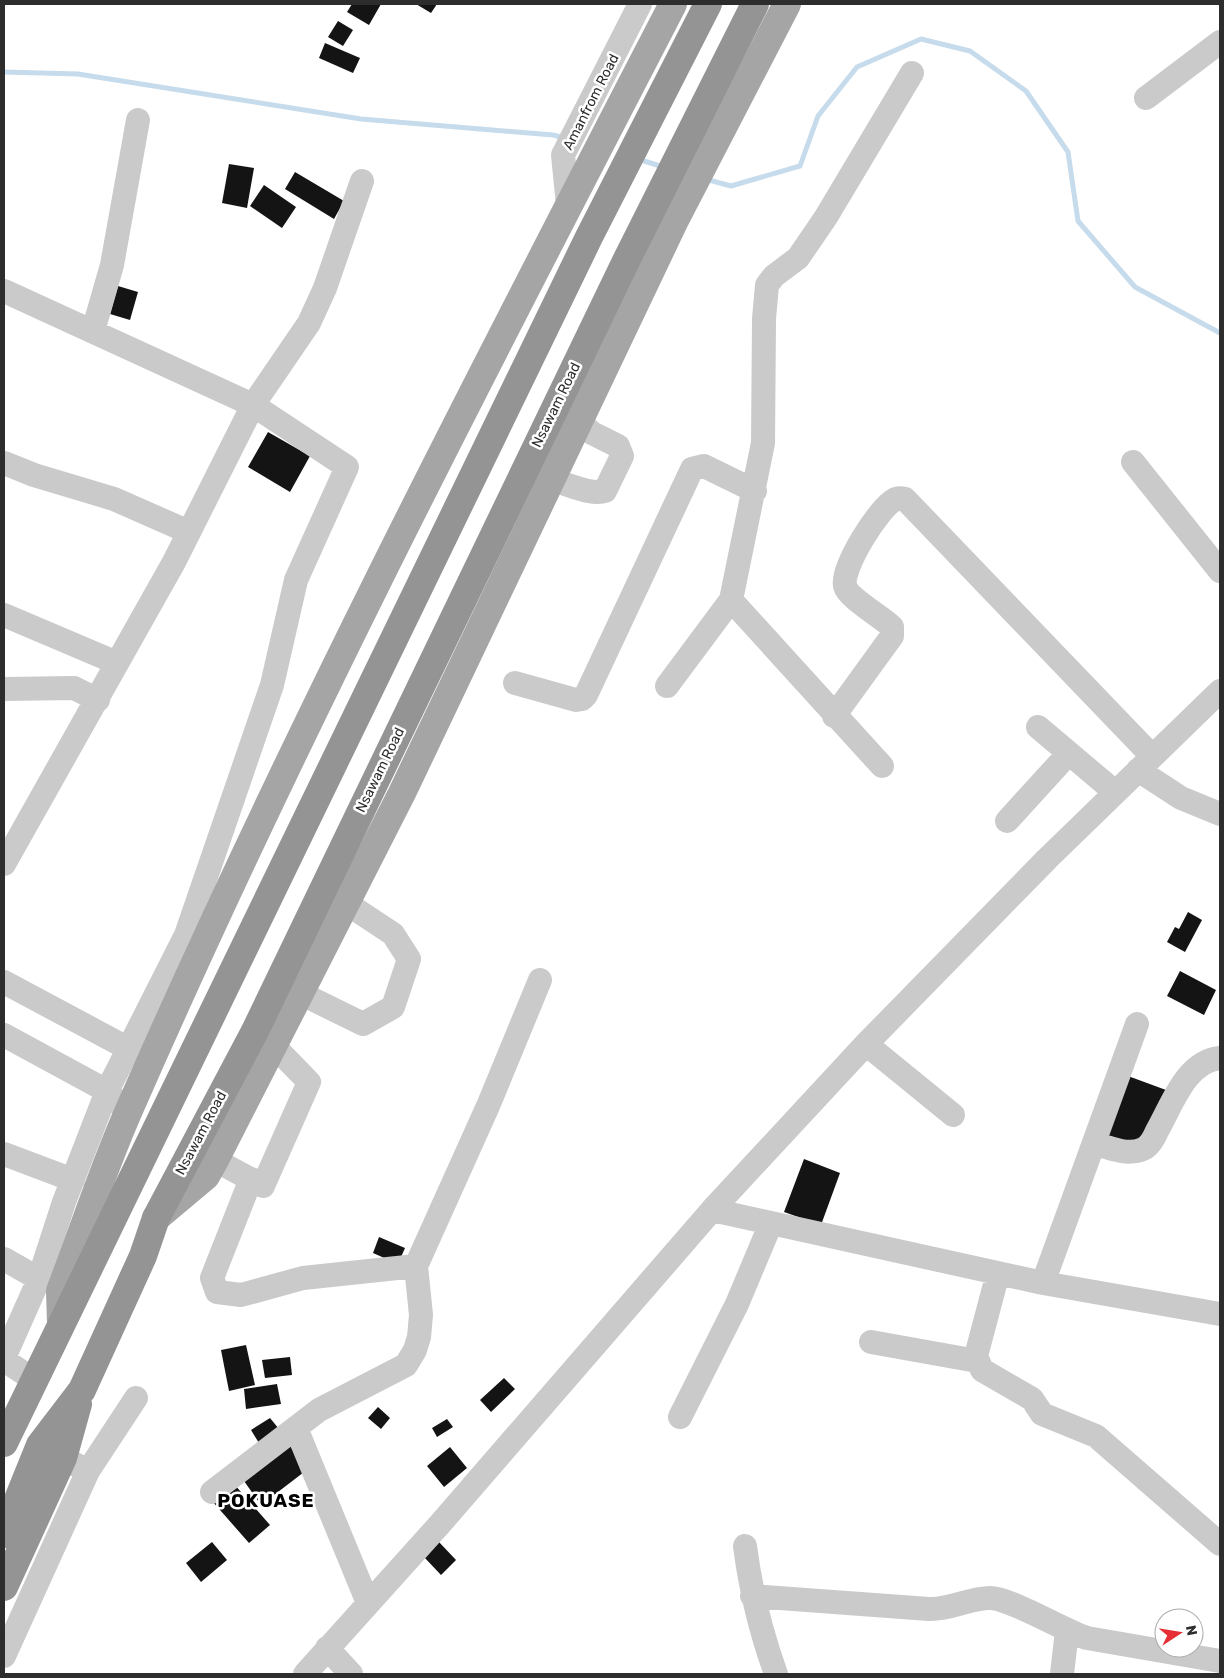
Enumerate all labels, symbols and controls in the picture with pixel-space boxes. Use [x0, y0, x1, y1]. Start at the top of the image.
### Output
street label: Amanfrom Road [559, 51, 623, 153]
street label: Nsawam Road [528, 360, 584, 450]
street label: Nsawam Road [352, 725, 408, 815]
street label: Nsawam Road [172, 1088, 230, 1178]
district label: POKUASE [217, 1489, 315, 1512]
north arrow [1154, 1608, 1204, 1658]
text: N [1182, 1624, 1201, 1637]

